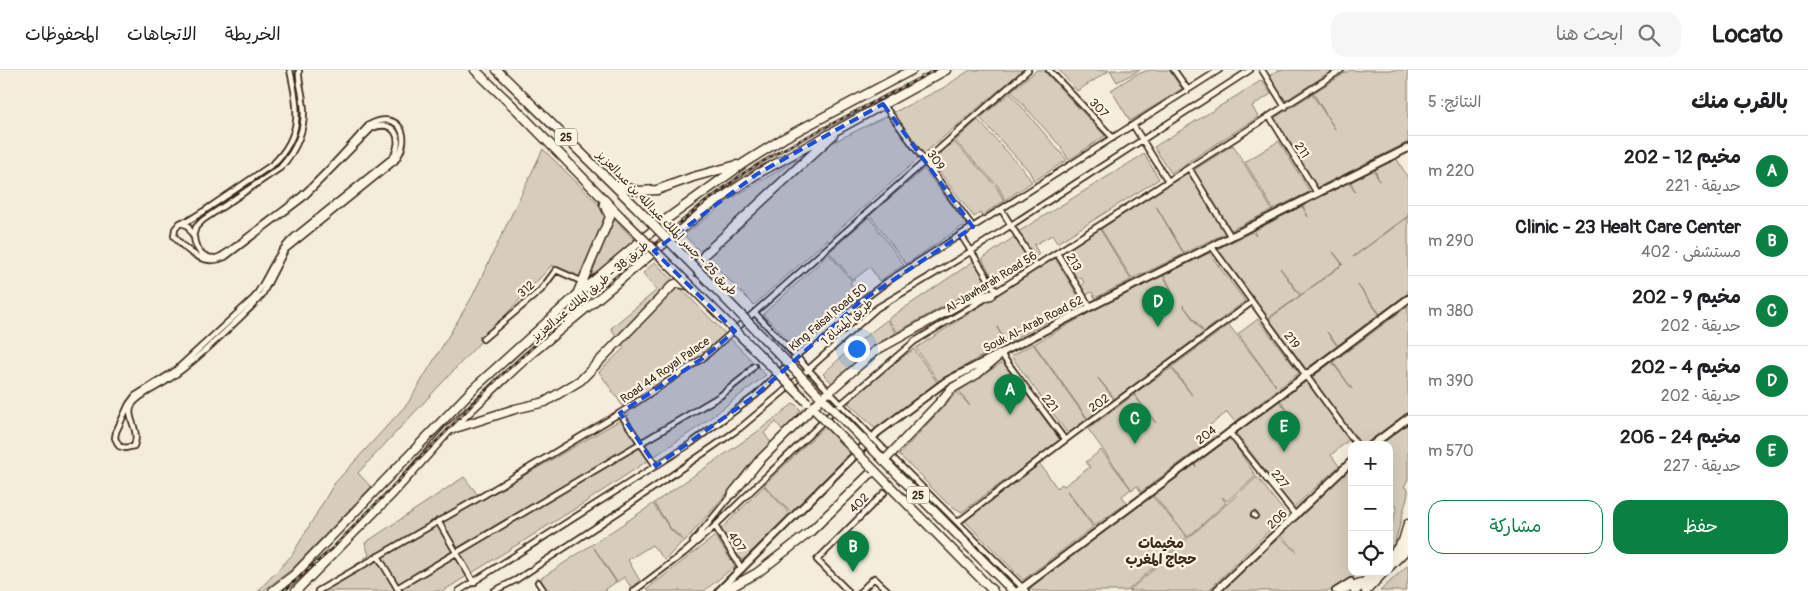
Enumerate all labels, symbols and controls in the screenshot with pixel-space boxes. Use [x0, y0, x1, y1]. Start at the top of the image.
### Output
search box [1331, 12, 1681, 57]
text: Locato [1711, 20, 1783, 49]
icon: search [1635, 21, 1663, 49]
text: ابحث هنا [1556, 22, 1623, 46]
text: المحفوظات [25, 23, 99, 46]
text: الاتجاهات [127, 23, 197, 46]
text: الخريطة [225, 23, 281, 46]
text: بالقرب منك [1691, 88, 1788, 115]
text: النتائج: 5 [1428, 92, 1481, 112]
street label: 307 [1086, 95, 1112, 122]
road number: 25 [555, 128, 577, 146]
street label: 211 [1291, 139, 1312, 161]
text: مخيم 12 - 202 [1624, 145, 1741, 169]
street label: طريق 25 - جسر الملك عبدالله بن عبدالعزيز [592, 147, 740, 299]
street label: 309 [923, 147, 948, 173]
text: 220 m [1428, 161, 1475, 181]
text: A [1767, 161, 1777, 181]
text: حديقة · 221 [1666, 176, 1741, 196]
text: Clinic - 23 Healt Care Center [1515, 215, 1741, 239]
text: 290 m [1428, 231, 1474, 251]
text: B [1767, 231, 1777, 251]
street label: طريق 38 - طريق الملك عبدالعزيز [528, 238, 652, 345]
text: مستشفى · 402 [1641, 242, 1741, 262]
street label: Al-Jawharah Road 56 [943, 248, 1040, 317]
street label: 213 [1062, 251, 1085, 274]
street label: 312 [515, 278, 538, 301]
street label: King Faisal Road 50 [786, 280, 870, 354]
text: مخيم 9 - 202 [1632, 285, 1741, 309]
pin: D [1142, 286, 1174, 327]
street label: Souk Al-Arab Road 62 [981, 293, 1086, 356]
street label: طريق المشاة 1 [818, 296, 876, 349]
text: 380 m [1428, 301, 1474, 321]
text: C [1767, 301, 1777, 321]
text: حديقة · 202 [1661, 316, 1741, 336]
street label: 219 [1280, 329, 1303, 352]
street label: Road 44 Royal Palace [618, 334, 713, 407]
your location [844, 336, 870, 362]
text: مخيم 4 - 202 [1631, 355, 1741, 379]
text: 390 m [1428, 371, 1474, 391]
text: D [1767, 371, 1777, 391]
pin: A [994, 374, 1026, 415]
text: حديقة · 202 [1661, 386, 1741, 406]
street label: 202 [1086, 391, 1113, 416]
street label: 221 [1038, 392, 1061, 415]
pin: C [1119, 403, 1151, 444]
pin: E [1268, 411, 1300, 452]
street label: 204 [1193, 423, 1220, 448]
text: مخيم 24 - 206 [1620, 425, 1741, 449]
map controls [1348, 441, 1393, 576]
button: + [1348, 441, 1393, 486]
text: 570 m [1428, 441, 1474, 461]
text: E [1768, 441, 1776, 461]
text: حديقة · 227 [1663, 456, 1741, 476]
street label: 227 [1268, 467, 1292, 492]
road number: 25 [907, 486, 929, 504]
button: − [1348, 486, 1393, 531]
street label: 402 [846, 490, 873, 516]
button: مشاركة [1428, 500, 1603, 554]
button: حفظ [1613, 500, 1788, 554]
street label: 206 [1264, 506, 1290, 532]
street label: 407 [724, 529, 749, 556]
pin: B [837, 531, 869, 572]
button: locate [1348, 531, 1393, 576]
district label: مخيمات حجاج المغرب [1126, 535, 1196, 568]

